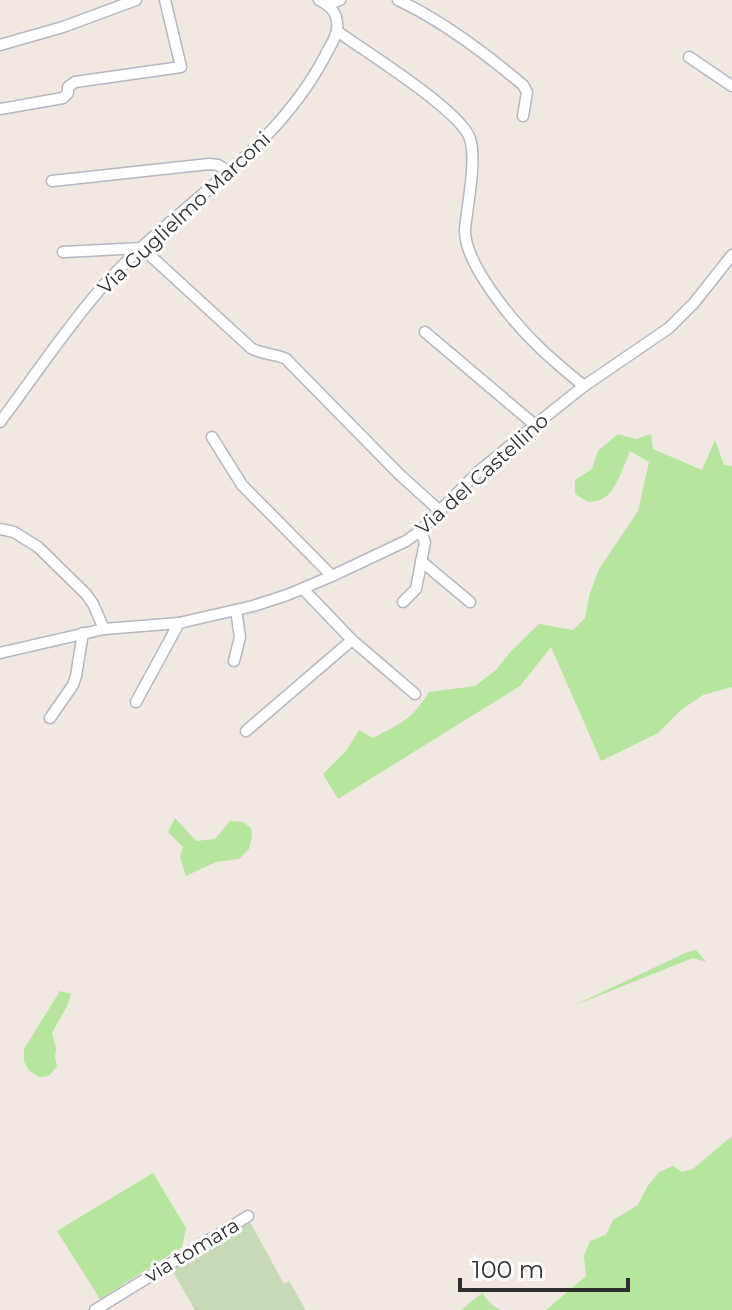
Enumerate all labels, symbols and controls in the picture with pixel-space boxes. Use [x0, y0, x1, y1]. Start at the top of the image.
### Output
street label: Via Guglielmo Marconi [93, 127, 275, 299]
street label: Via del Castellino [411, 408, 553, 540]
street label: via tomara [141, 1213, 243, 1287]
scale bar [460, 1242, 628, 1292]
text: 100 m [472, 1255, 544, 1284]

